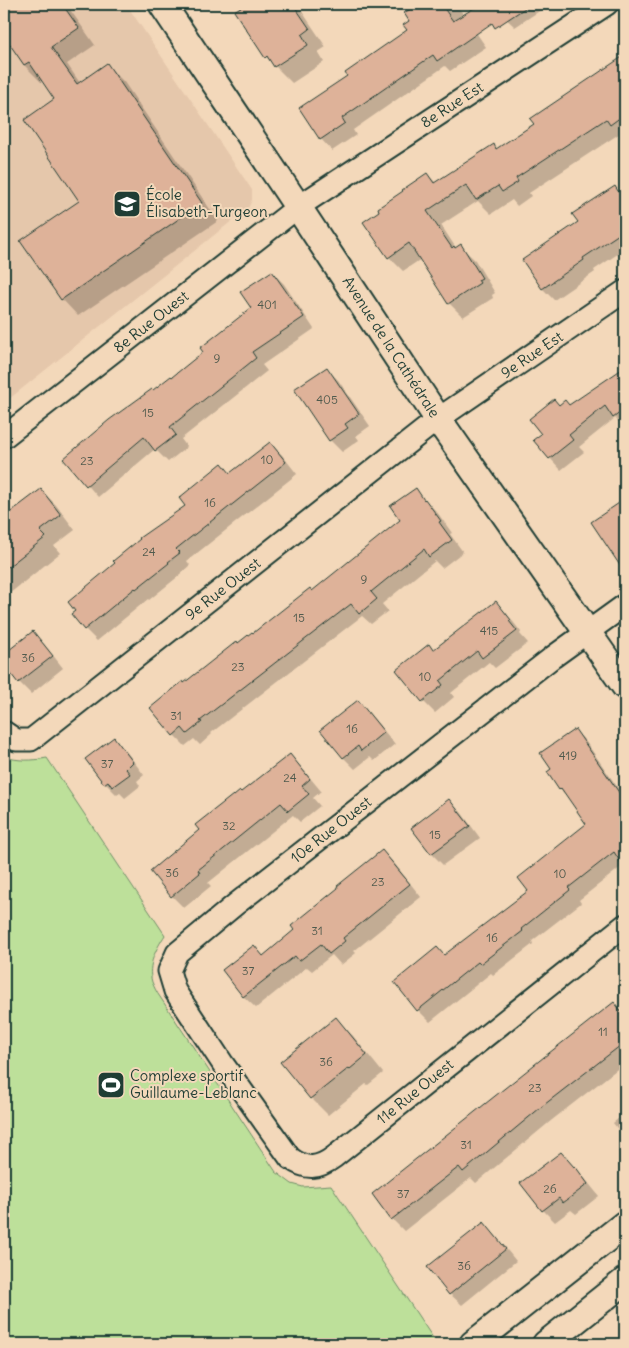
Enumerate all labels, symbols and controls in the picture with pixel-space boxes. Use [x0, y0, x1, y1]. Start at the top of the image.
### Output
street label: 8e Rue Est [417, 77, 487, 132]
place label: École Élisabeth-Turgeon [146, 185, 268, 221]
school or university icon: École Élisabeth-Turgeon [112, 189, 142, 219]
street label: Avenue de la Cathédrale [339, 273, 444, 421]
street label: 8e Rue Ouest [109, 286, 192, 357]
house number: 401 [257, 297, 277, 312]
street label: 9e Rue Est [497, 327, 566, 382]
house number: 9 [214, 351, 221, 366]
house number: 405 [316, 392, 338, 407]
house number: 15 [142, 405, 154, 420]
house number: 10 [261, 452, 273, 467]
house number: 23 [80, 453, 94, 468]
house number: 16 [204, 495, 216, 510]
house number: 24 [142, 544, 156, 559]
street label: 9e Rue Ouest [181, 553, 264, 624]
house number: 9 [361, 572, 368, 587]
house number: 15 [293, 610, 305, 625]
house number: 415 [480, 623, 498, 638]
house number: 36 [21, 650, 35, 665]
house number: 23 [231, 659, 245, 674]
house number: 10 [419, 669, 431, 684]
house number: 31 [170, 708, 182, 723]
house number: 16 [346, 721, 358, 736]
house number: 419 [559, 748, 577, 763]
house number: 37 [101, 756, 113, 771]
house number: 24 [283, 770, 297, 785]
street label: 10e Rue Ouest [286, 792, 375, 867]
house number: 32 [222, 818, 236, 833]
house number: 15 [429, 827, 441, 842]
house number: 36 [165, 865, 179, 880]
house number: 10 [554, 866, 566, 881]
house number: 23 [371, 874, 385, 889]
house number: 31 [311, 923, 323, 938]
house number: 16 [486, 930, 498, 945]
house number: 37 [242, 963, 254, 978]
house number: 11 [598, 1024, 608, 1039]
house number: 36 [319, 1054, 333, 1069]
street label: 11e Rue Ouest [372, 1055, 457, 1128]
place label: Complexe sportif Guillaume-Leblanc [130, 1066, 257, 1102]
sports icon: Complexe sportif Guillaume-Leblanc [96, 1070, 126, 1100]
house number: 23 [528, 1080, 542, 1095]
house number: 31 [460, 1137, 472, 1152]
house number: 26 [543, 1181, 557, 1196]
house number: 37 [397, 1186, 409, 1201]
house number: 36 [457, 1258, 471, 1273]

